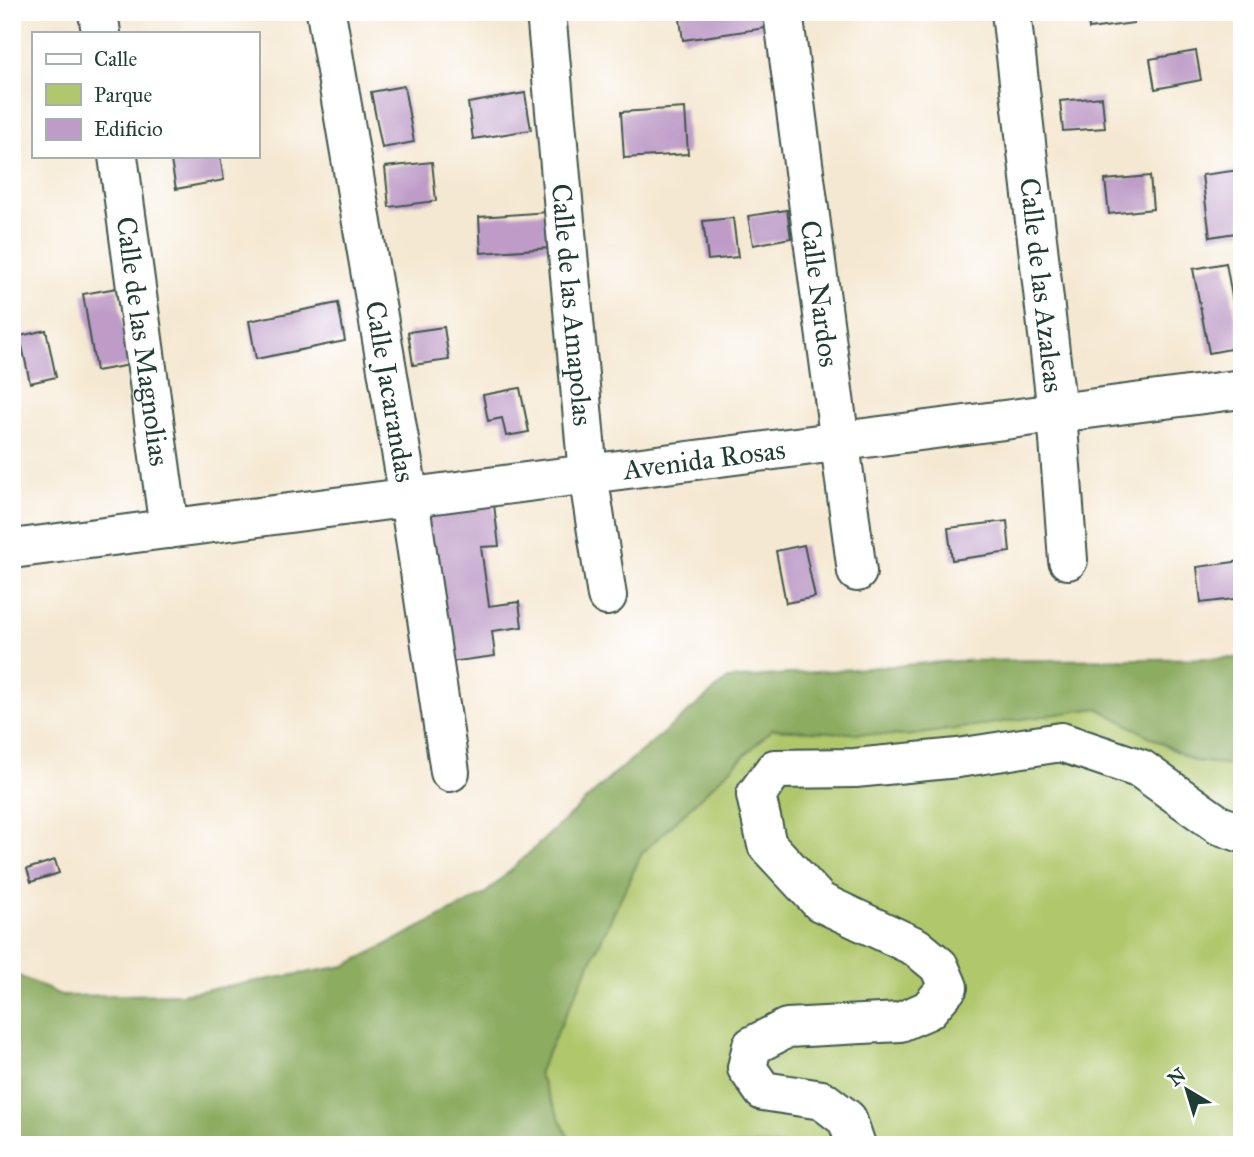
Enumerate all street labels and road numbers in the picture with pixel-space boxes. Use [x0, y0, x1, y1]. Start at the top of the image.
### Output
street label: Calle de las Azaleas [1013, 176, 1072, 394]
street label: Calle de las Amapolas [544, 182, 601, 427]
street label: Calle de las Magnolias [109, 214, 178, 468]
street label: Calle Nardos [793, 218, 847, 369]
street label: Calle Jacarandas [358, 298, 424, 485]
street label: Avenida Rosas [620, 431, 787, 487]

